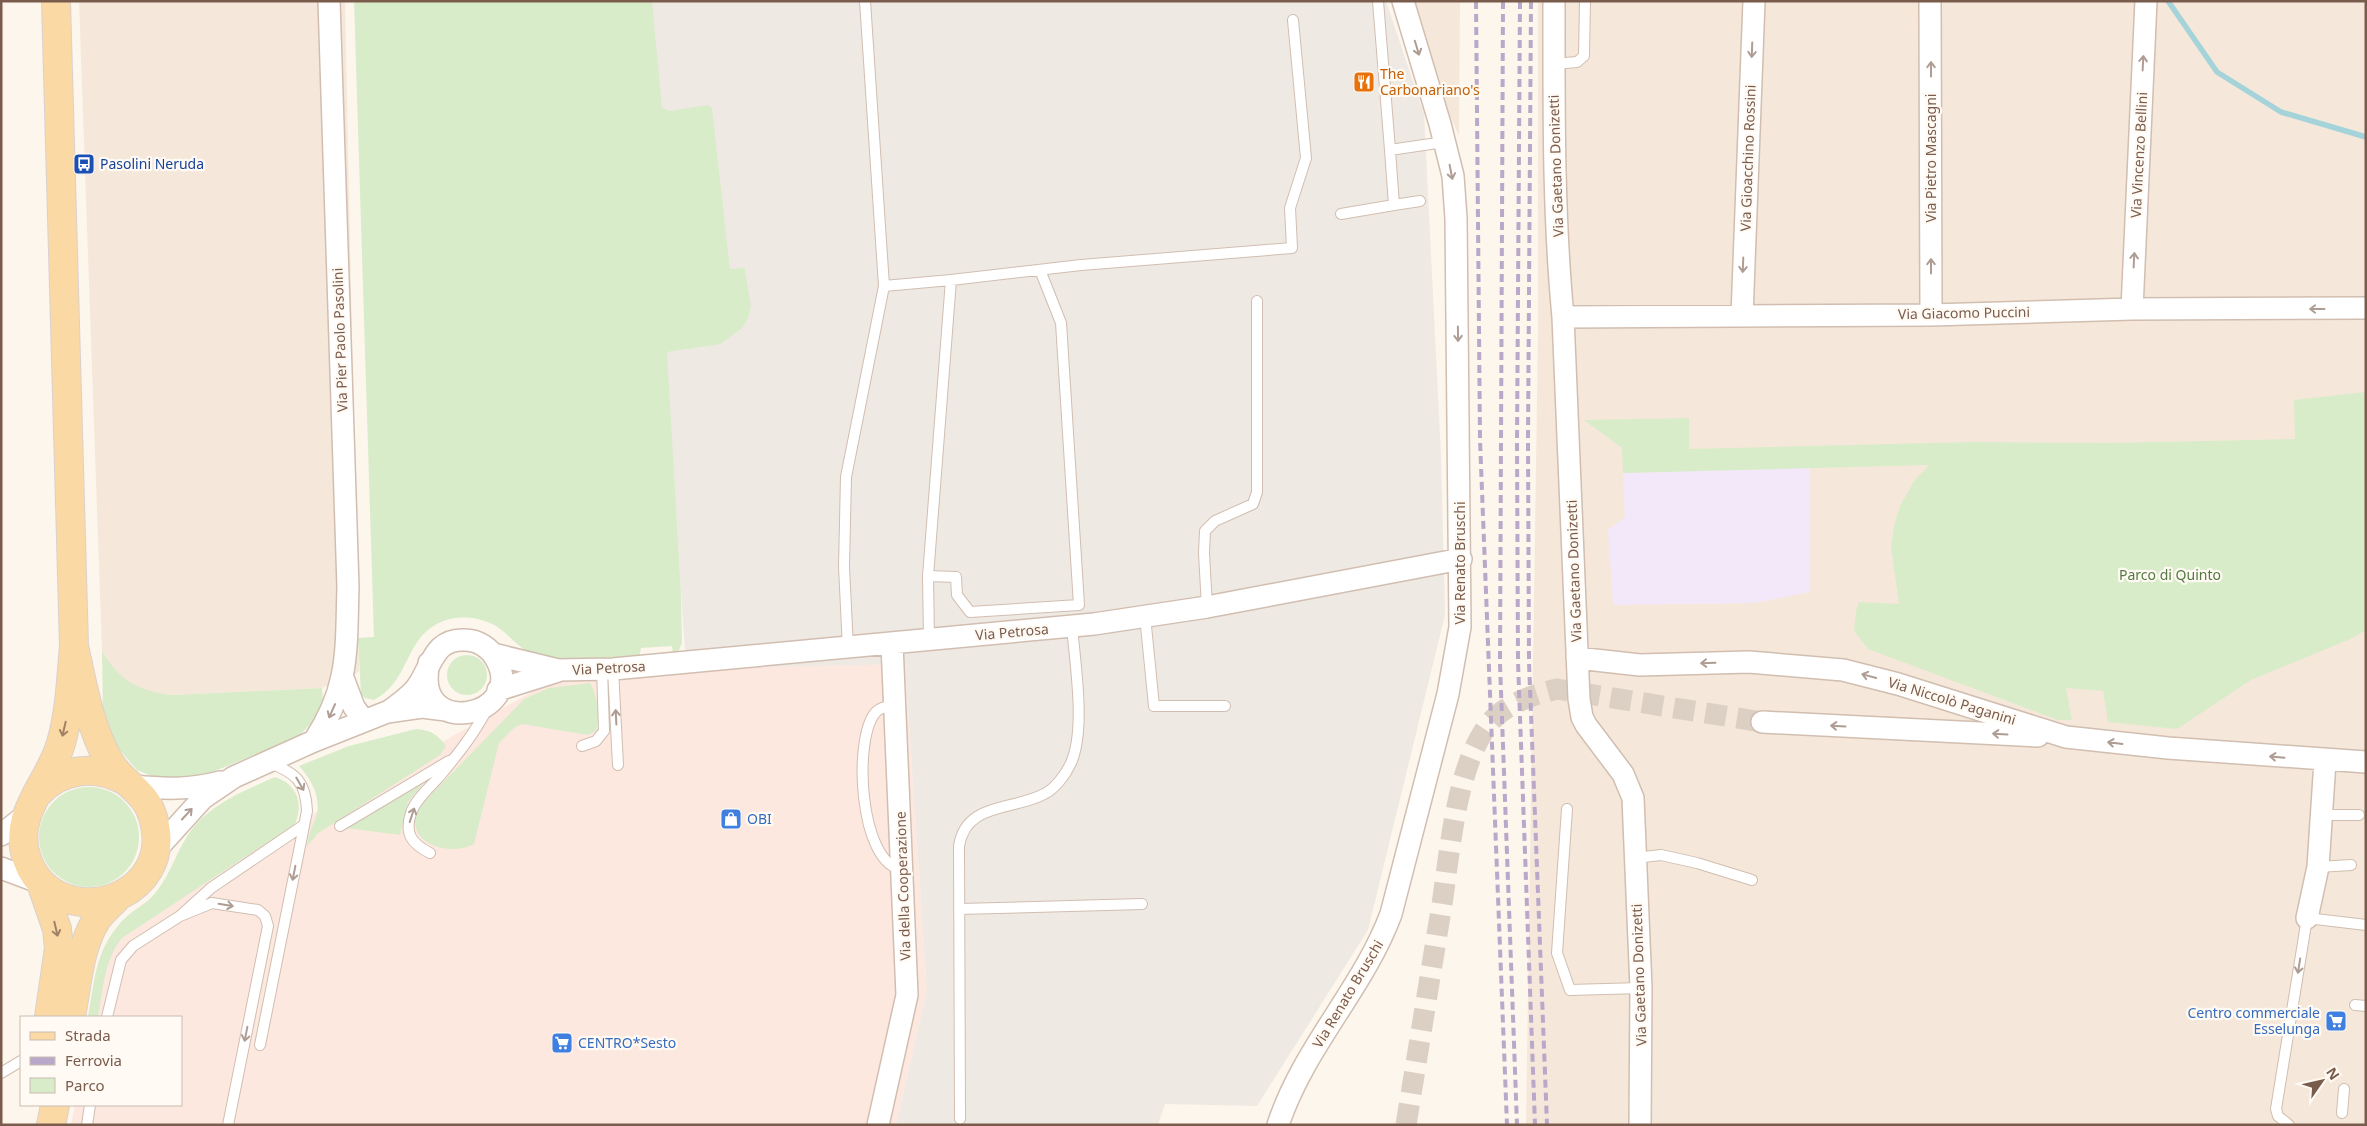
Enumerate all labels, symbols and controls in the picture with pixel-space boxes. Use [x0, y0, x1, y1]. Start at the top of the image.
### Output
one-way arrow [1413, 40, 1423, 56]
one-way arrow [1747, 42, 1756, 58]
one-way arrow [2139, 55, 2148, 71]
one-way arrow [1926, 61, 1936, 78]
place label: The Carbonariano's [1380, 64, 1480, 99]
restaurant icon: The Carbonariano's [1352, 70, 1376, 94]
street label: Via Gioacchino Rossini [1735, 84, 1760, 232]
street label: Via Vincenzo Bellini [2126, 91, 2151, 219]
street label: Via Pietro Mascagni [1921, 94, 1940, 222]
street label: Via Gaetano Donizetti [1544, 95, 1567, 237]
bus stop icon: Pasolini Neruda [72, 152, 96, 176]
place label: Pasolini Neruda [100, 154, 204, 173]
one-way arrow [1447, 163, 1456, 179]
one-way arrow [2129, 252, 2138, 268]
one-way arrow [1739, 257, 1748, 273]
one-way arrow [1926, 259, 1936, 275]
street label: Via Pier Paolo Pasolini [327, 268, 352, 413]
street label: Via Giacomo Puccini [1898, 302, 2030, 323]
one-way arrow [2309, 304, 2326, 314]
one-way arrow [1453, 326, 1462, 342]
street label: Via Gaetano Donizetti [1562, 500, 1585, 642]
street label: Via Renato Bruschi [1450, 501, 1469, 625]
park label: Parco di Quinto [2119, 565, 2221, 584]
street label: Via Petrosa [975, 619, 1049, 644]
street label: Via Petrosa [572, 656, 646, 679]
one-way arrow [1700, 658, 1716, 667]
one-way arrow [1862, 671, 1878, 680]
street label: Via Niccolò Paganini [1886, 672, 2018, 729]
one-way arrow [326, 703, 336, 718]
one-way arrow [611, 709, 620, 725]
one-way arrow [59, 721, 68, 737]
one-way arrow [1830, 721, 1846, 730]
one-way arrow [1992, 729, 2008, 738]
one-way arrow [2107, 738, 2123, 748]
one-way arrow [2269, 752, 2285, 762]
one-way arrow [295, 777, 305, 792]
shop icon: OBI [719, 807, 743, 831]
one-way arrow [181, 808, 193, 821]
one-way arrow [408, 808, 417, 823]
place label: OBI [747, 809, 772, 828]
street label: Via della Cooperazione [890, 811, 915, 961]
one-way arrow [289, 864, 299, 880]
one-way arrow [218, 900, 234, 910]
street label: Via Gaetano Donizetti [1627, 904, 1650, 1046]
one-way arrow [52, 921, 61, 937]
street label: Via Renato Bruschi [1308, 936, 1387, 1051]
one-way arrow [2294, 957, 2304, 973]
place label: Centro commerciale Esselunga [2187, 1003, 2320, 1038]
supermarket icon: Centro commerciale Esselunga [2324, 1009, 2348, 1033]
legend [20, 1016, 182, 1106]
text: Strada [65, 1025, 111, 1045]
one-way arrow [240, 1026, 250, 1042]
supermarket icon: CENTRO*Sesto [550, 1031, 574, 1055]
place label: CENTRO*Sesto [578, 1033, 676, 1052]
text: Ferrovia [65, 1050, 122, 1070]
north arrow [2297, 1056, 2347, 1106]
text: N [2322, 1063, 2344, 1083]
text: Parco [65, 1075, 105, 1095]

